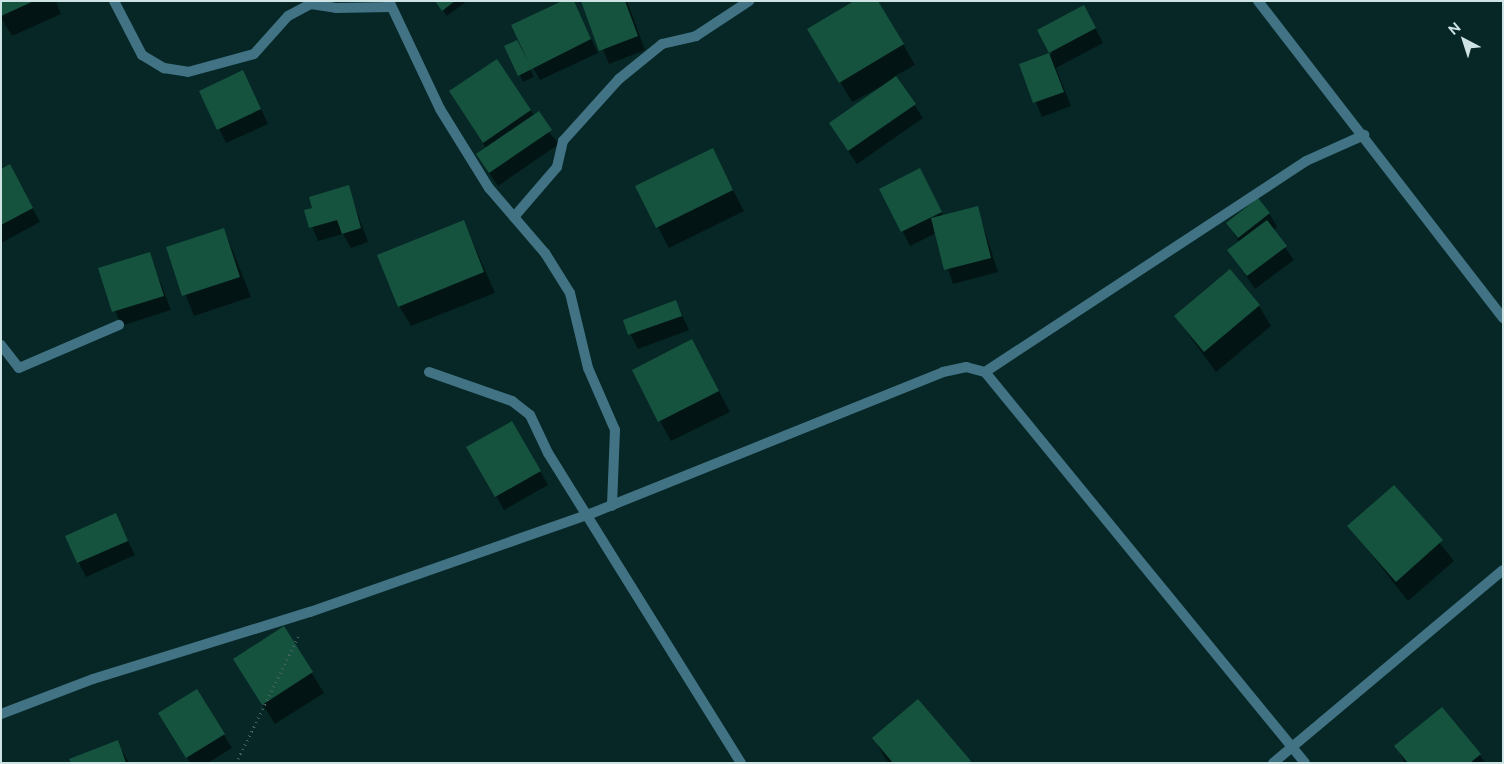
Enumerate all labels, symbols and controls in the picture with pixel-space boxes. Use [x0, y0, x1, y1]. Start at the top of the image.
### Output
north arrow [1439, 15, 1489, 65]
text: N [1445, 19, 1464, 38]

